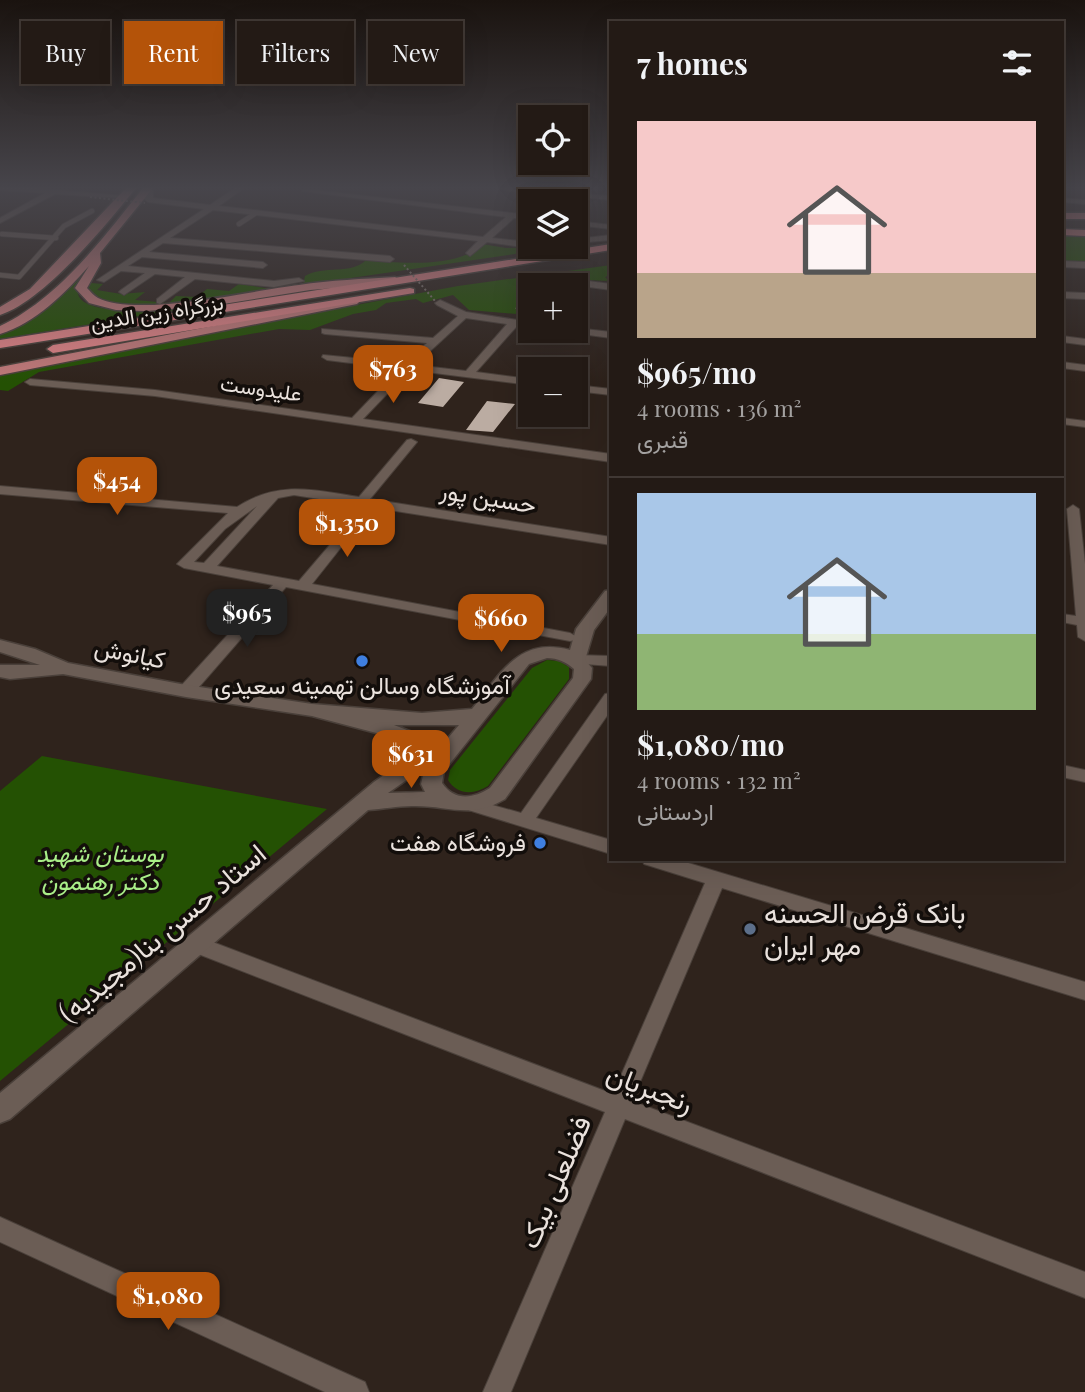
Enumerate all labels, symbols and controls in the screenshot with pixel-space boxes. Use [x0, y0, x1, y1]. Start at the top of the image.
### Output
chip: Buy [21, 21, 110, 84]
chip: Rent [124, 21, 223, 84]
chip: Filters [237, 21, 354, 84]
chip: New [368, 21, 463, 84]
text: 7 homes [637, 43, 748, 83]
icon: filters [998, 44, 1036, 82]
map controls [518, 105, 588, 427]
button: locate [518, 105, 588, 175]
icon: home [774, 167, 900, 293]
button: layers [518, 189, 588, 259]
button: + [518, 273, 588, 343]
street label: بزرگراه زین الدین [88, 287, 225, 336]
pin: $763 [352, 346, 434, 405]
text: $763 [369, 352, 417, 383]
text: $965/mo [637, 352, 757, 392]
button: − [518, 357, 588, 427]
street label: علیدوست [219, 367, 304, 408]
text: 4 rooms · 136 m² [637, 392, 802, 423]
text: قنبری [637, 423, 688, 454]
pin: $454 [76, 458, 158, 517]
text: $454 [93, 464, 141, 495]
street label: حسین پور [437, 472, 539, 521]
pin: $1,350 [290, 500, 404, 559]
text: $1,350 [315, 506, 379, 537]
icon: home [774, 539, 900, 665]
pin: $965 [206, 590, 288, 649]
pin: $660 [460, 594, 542, 654]
text: $965 [222, 596, 272, 627]
text: $660 [474, 601, 528, 632]
street label: کیانوش [92, 630, 169, 676]
marker: آموزشگاه وسالن تهمینه سعیدی [354, 653, 370, 669]
place label: آموزشگاه وسالن تهمینه سعیدی [214, 668, 512, 701]
text: $1,080/mo [637, 724, 785, 764]
pin: $631 [370, 730, 452, 790]
text: $631 [388, 737, 434, 768]
text: 4 rooms · 132 m² [637, 764, 801, 795]
text: اردستانی [637, 795, 714, 826]
place label: فروشگاه هفت [390, 825, 526, 858]
street label: استاد حسن بنا(مجیدیه) [49, 834, 273, 1030]
marker: فروشگاه هفت [532, 835, 548, 851]
park label: بوستان شهید دکتر رهنمون [37, 836, 164, 897]
place label: بانک قرض الحسنه مهر ایران [764, 893, 965, 963]
marker: بانک قرض الحسنه مهر ایران [742, 921, 758, 937]
street label: رنجبریان [601, 1053, 699, 1121]
street label: فضلعلی بیک [509, 1109, 598, 1253]
pin: $1,080 [111, 1272, 225, 1332]
text: $1,080 [133, 1279, 203, 1310]

